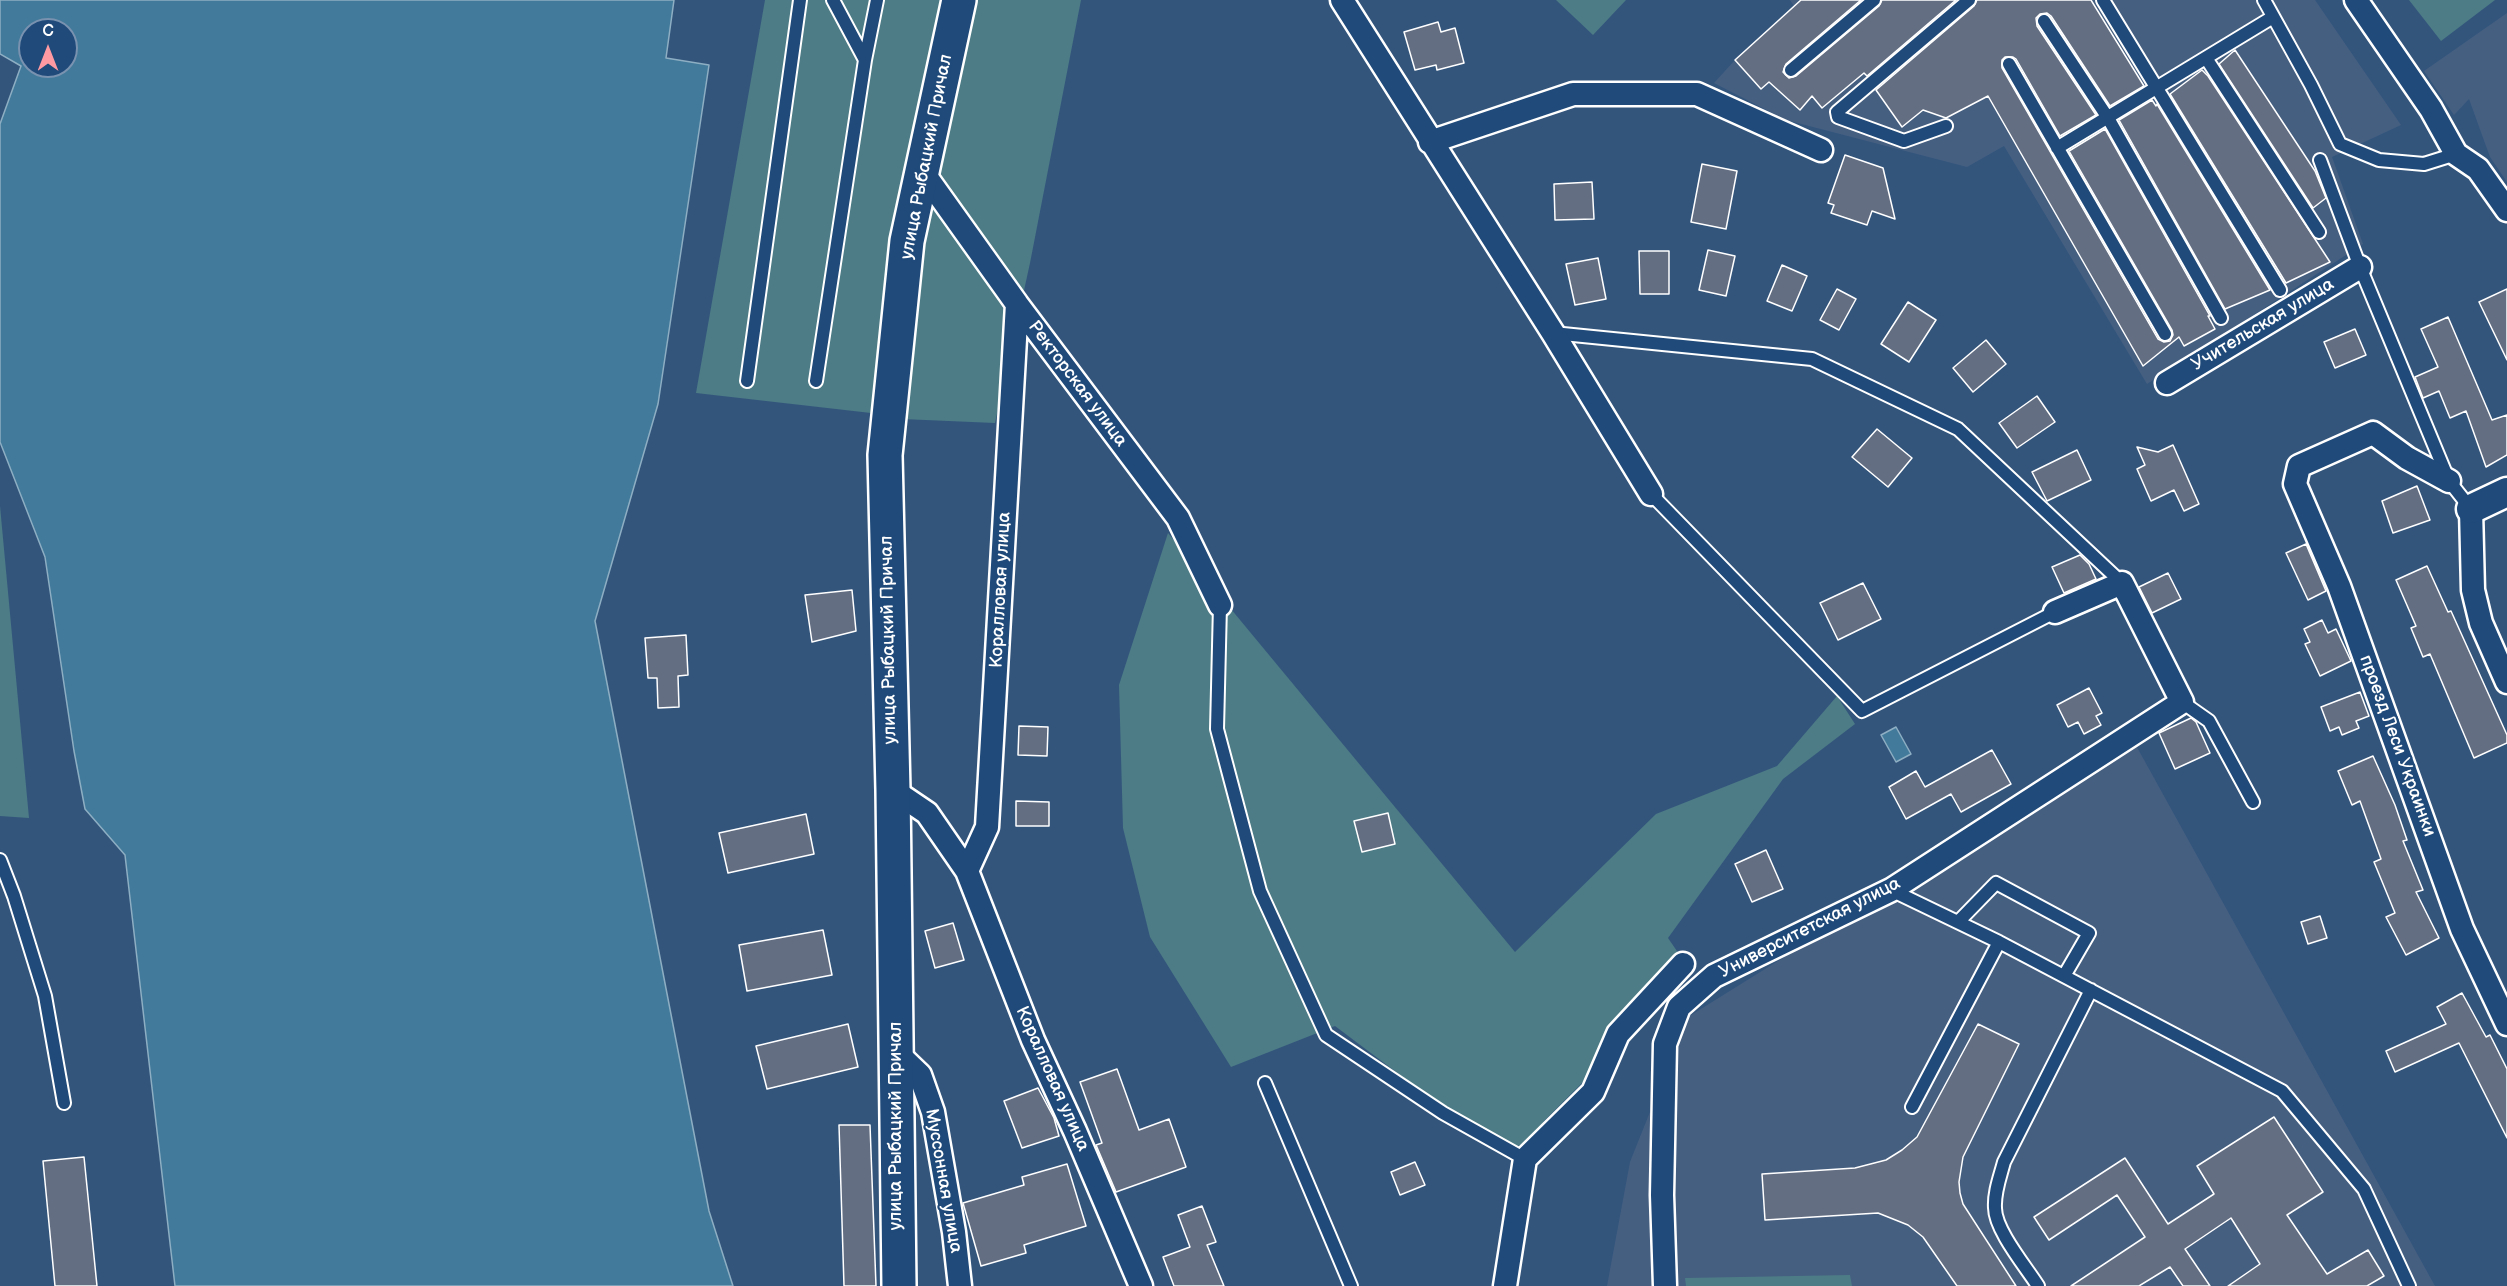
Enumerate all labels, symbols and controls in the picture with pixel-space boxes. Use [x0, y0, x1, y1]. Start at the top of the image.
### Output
north arrow [18, 18, 78, 78]
text: С [42, 22, 54, 41]
street label: улица Рыбацкий Причал [896, 53, 958, 261]
street label: Учительская улица [2188, 274, 2338, 376]
street label: Ректорская улица [1023, 317, 1131, 451]
street label: Коралловая улица [986, 511, 1016, 669]
street label: улица Рыбацкий Причал [876, 535, 902, 745]
street label: проезд Леси Украинки [2354, 652, 2440, 840]
street label: Университетская улица [1716, 873, 1904, 983]
street label: Коралловая улица [1010, 1003, 1094, 1155]
street label: улица Рыбацкий Причал [885, 1022, 907, 1230]
street label: Муссонная улица [920, 1107, 966, 1255]

